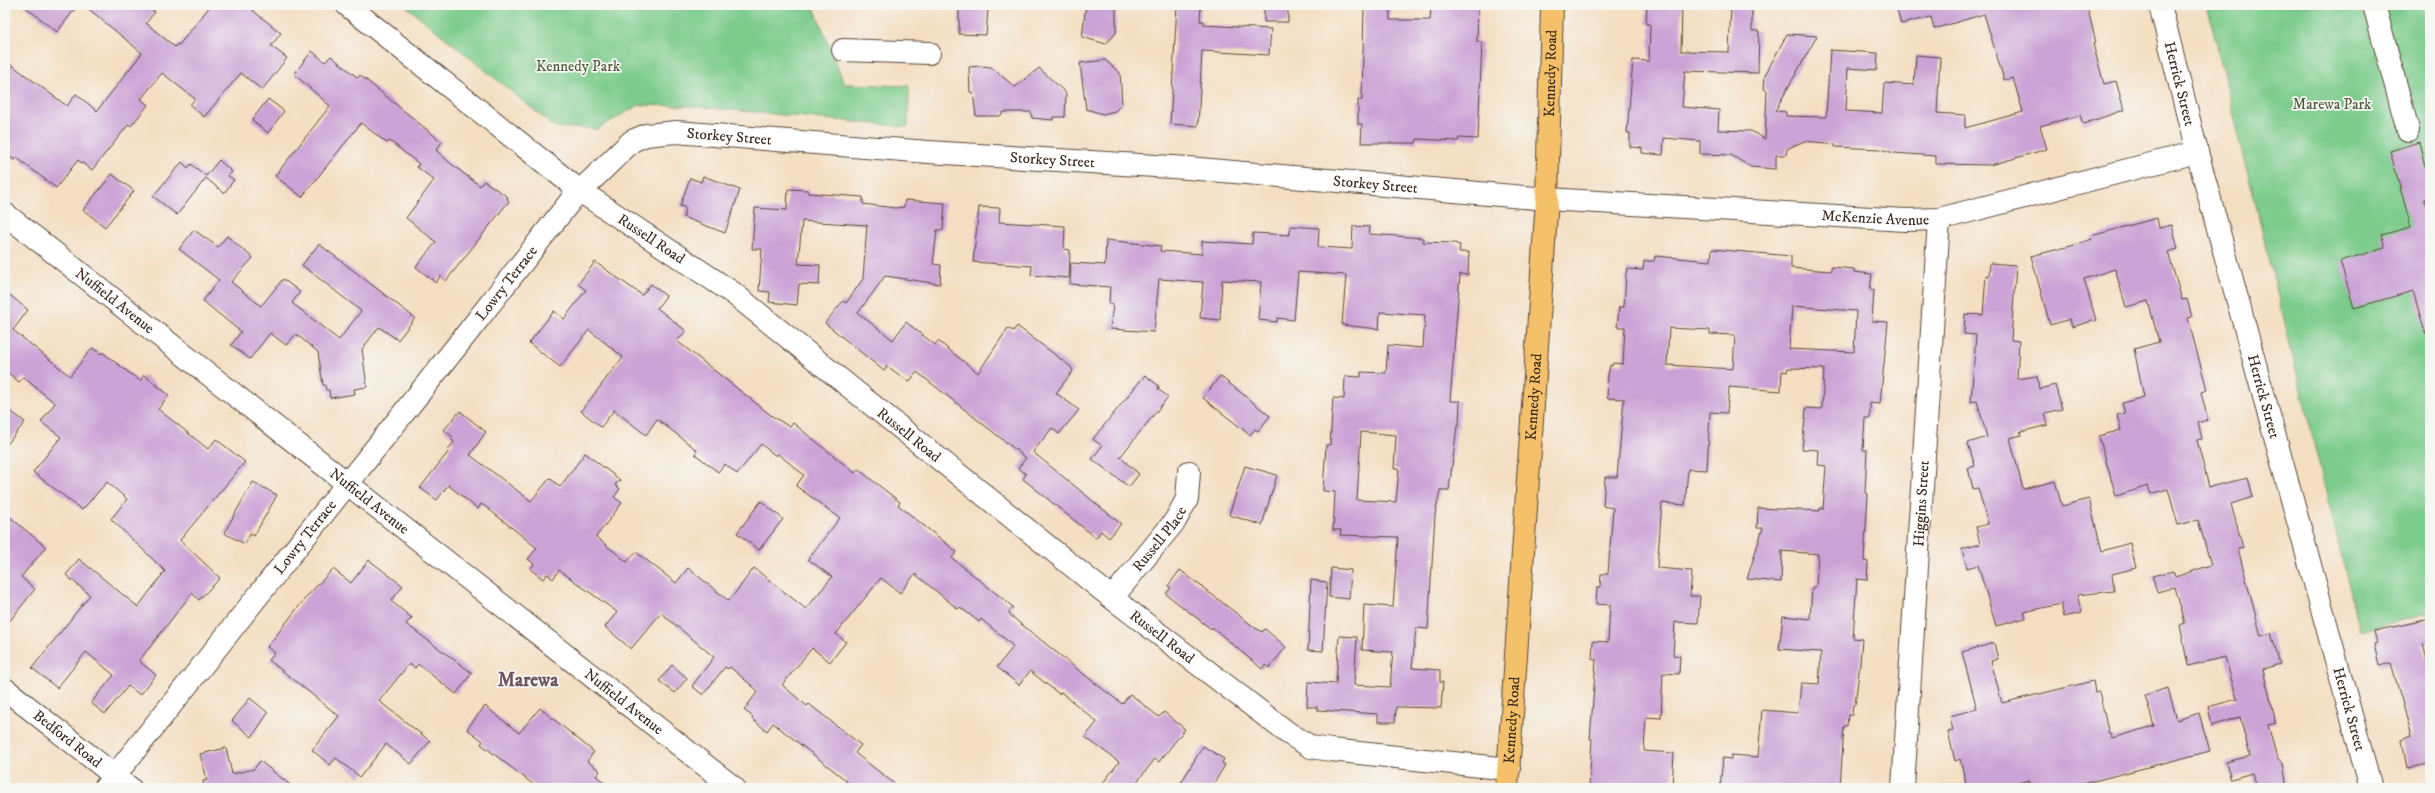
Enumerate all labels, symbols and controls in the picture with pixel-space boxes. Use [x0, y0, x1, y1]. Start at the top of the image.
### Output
street label: Kennedy Road [1540, 29, 1561, 117]
street label: Herrick Street [2160, 40, 2199, 128]
park label: Kennedy Park [536, 57, 621, 76]
park label: Marewa Park [2292, 95, 2372, 114]
street label: Storkey Street [686, 124, 773, 150]
street label: Storkey Street [1009, 148, 1096, 172]
street label: Storkey Street [1332, 172, 1419, 198]
street label: McKenzie Avenue [1821, 206, 1929, 230]
street label: Russell Road [614, 210, 689, 269]
street label: Lowry Terrace [471, 242, 542, 325]
street label: Nuffield Avenue [71, 264, 158, 338]
street label: Kennedy Road [1522, 352, 1547, 441]
street label: Herrick Street [2243, 352, 2284, 441]
street label: Russell Road [873, 404, 945, 467]
street label: Higgins Street [1909, 460, 1934, 547]
street label: Nuffield Avenue [326, 464, 413, 539]
street label: Lowry Terrace [270, 496, 341, 578]
street label: Russell Place [1128, 503, 1191, 576]
street label: Russell Road [1126, 606, 1199, 668]
street label: Nuffield Avenue [580, 665, 667, 739]
street label: Herrick Street [2328, 665, 2369, 753]
district label: Marewa [498, 669, 559, 692]
street label: Kennedy Road [1500, 676, 1525, 764]
street label: Bedford Road [29, 706, 106, 772]

